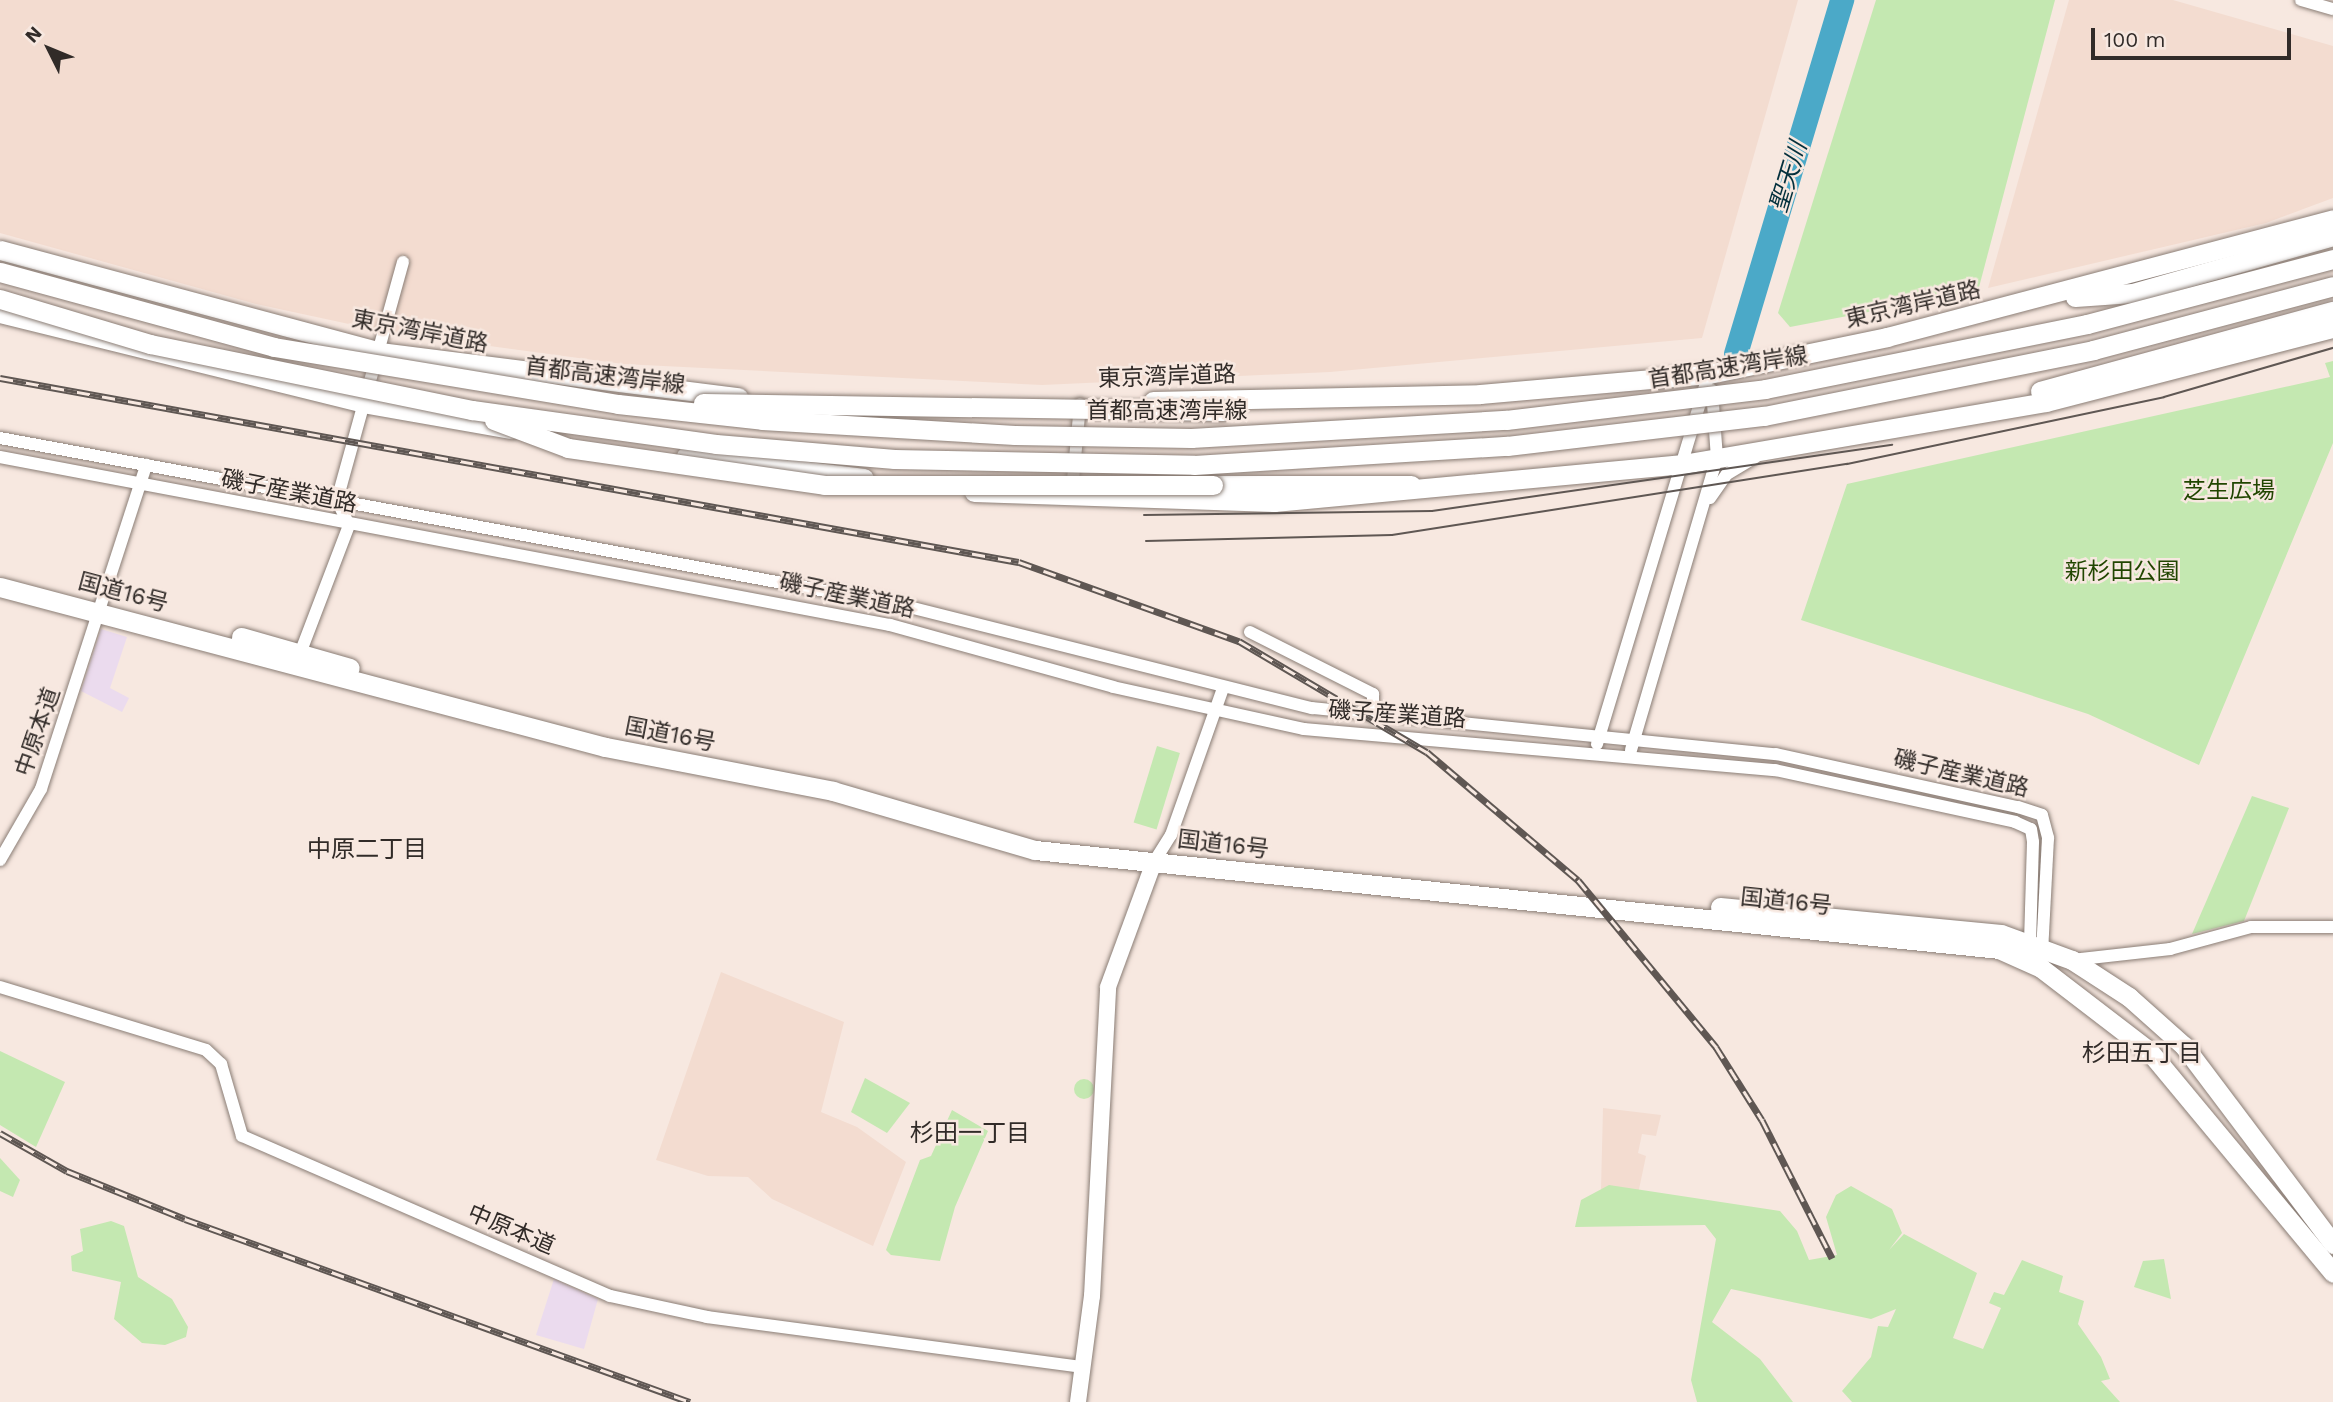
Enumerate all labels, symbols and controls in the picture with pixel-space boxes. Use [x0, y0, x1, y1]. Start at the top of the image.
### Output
north arrow [14, 14, 84, 84]
scale bar [2095, 14, 2294, 58]
text: N [20, 21, 46, 47]
text: 100 m [2104, 27, 2166, 52]
water label: 聖天川 [1765, 138, 1813, 216]
street label: 東京湾岸道路 [1843, 276, 1983, 334]
street label: 東京湾岸道路 [350, 305, 490, 359]
street label: 首都高速湾岸線 [1646, 342, 1810, 394]
street label: 首都高速湾岸線 [523, 352, 687, 400]
street label: 東京湾岸道路 [1098, 361, 1236, 393]
street label: 首都高速湾岸線 [1087, 397, 1247, 425]
street label: 磯子産業道路 [219, 465, 359, 519]
park label: 芝生広場 [2183, 477, 2275, 505]
park label: 新杉田公園 [2065, 558, 2179, 586]
street label: 国道16号 [75, 568, 171, 618]
street label: 磯子産業道路 [777, 568, 917, 624]
street label: 中原本道 [10, 684, 66, 780]
street label: 磯子産業道路 [1327, 696, 1467, 734]
street label: 国道16号 [622, 713, 718, 757]
street label: 磯子産業道路 [1891, 745, 2031, 803]
street label: 国道16号 [1176, 826, 1270, 864]
district label: 中原二丁目 [307, 836, 427, 864]
street label: 国道16号 [1739, 883, 1833, 921]
district label: 杉田五丁目 [2082, 1040, 2202, 1068]
district label: 杉田一丁目 [910, 1120, 1030, 1148]
street label: 中原本道 [463, 1199, 559, 1261]

